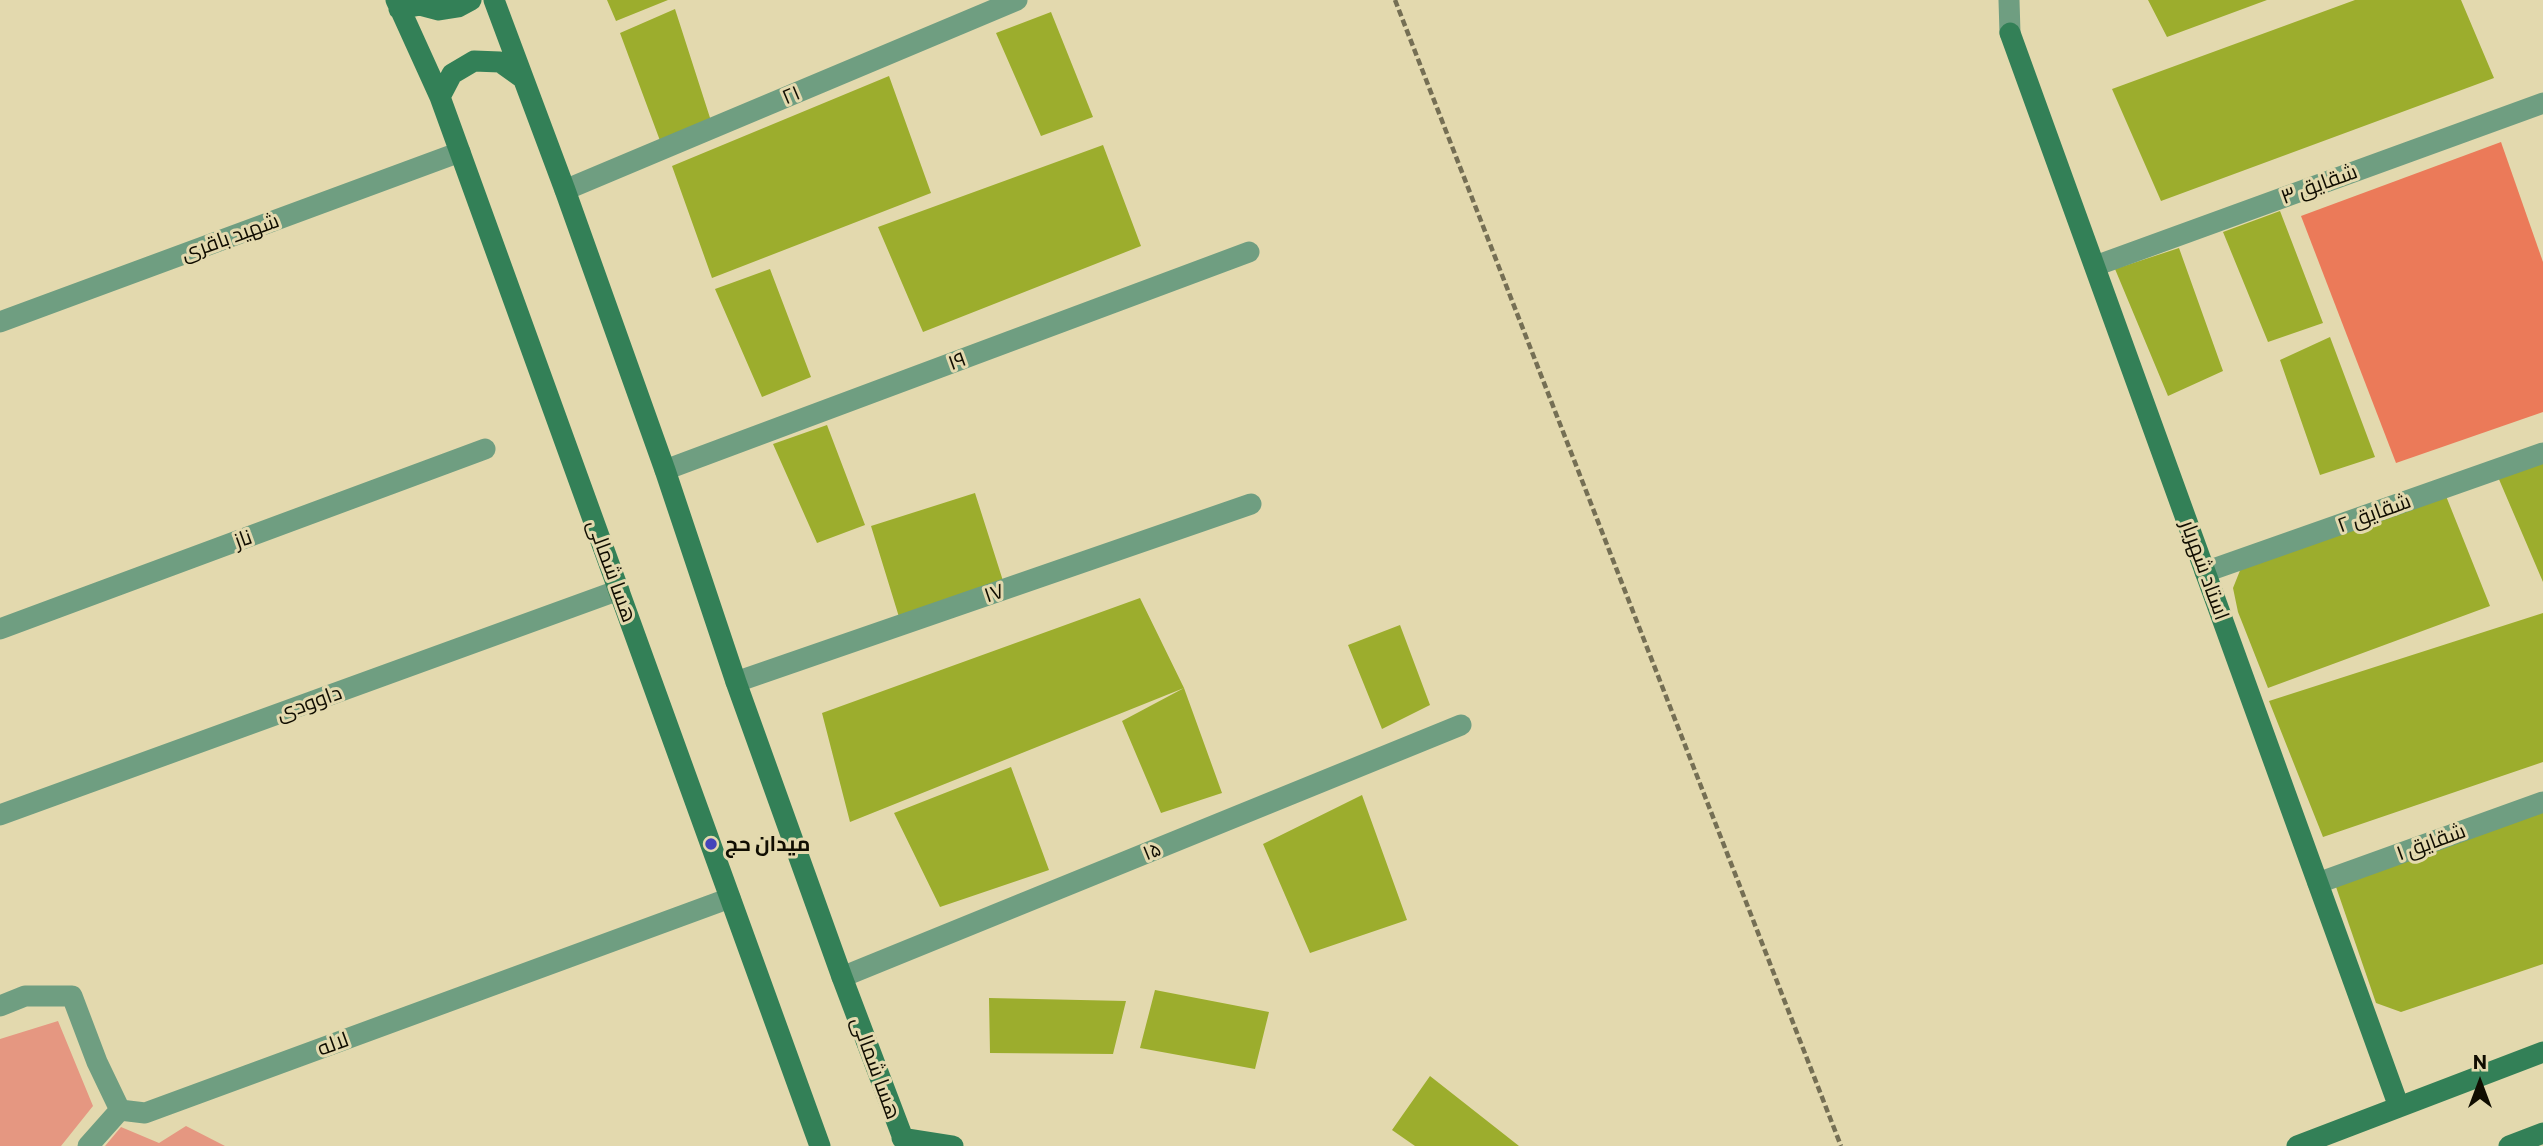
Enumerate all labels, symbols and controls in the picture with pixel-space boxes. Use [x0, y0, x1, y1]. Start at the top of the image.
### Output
street label: ۲۱ [778, 80, 804, 110]
street label: شقایق ۳ [2277, 159, 2361, 209]
street label: شهید باقری [178, 208, 282, 266]
street label: ۱۹ [945, 346, 969, 376]
street label: شقایق ۲ [2334, 488, 2414, 538]
street label: هسا شمالی [582, 516, 642, 626]
street label: استاد شهریار [2175, 517, 2235, 623]
street label: ناز [231, 524, 255, 554]
street label: ۱۷ [981, 578, 1007, 608]
street label: داوودی [273, 680, 345, 726]
street label: شقایق ۱ [2393, 818, 2469, 866]
place label: میدان حج [725, 831, 810, 857]
marker: میدان حج [703, 836, 719, 852]
street label: ۱۵ [1139, 836, 1165, 866]
street label: هسا شمالی [846, 1013, 906, 1123]
street label: لاله [314, 1027, 352, 1061]
north arrow [2445, 1048, 2515, 1118]
text: N [2473, 1050, 2487, 1073]

